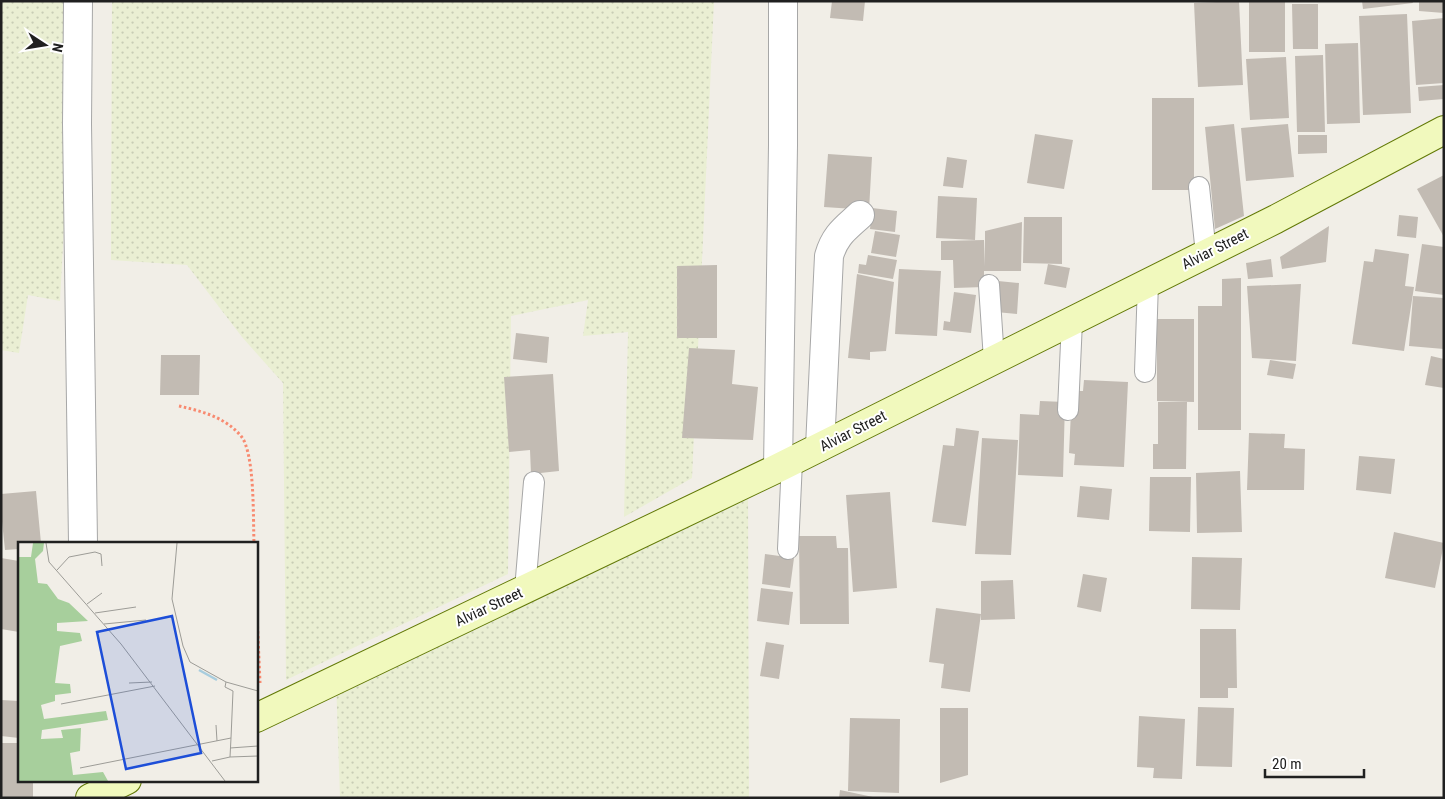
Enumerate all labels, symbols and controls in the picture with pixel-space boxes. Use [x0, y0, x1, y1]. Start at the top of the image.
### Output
north arrow [20, 20, 70, 70]
text: N [49, 42, 66, 54]
street label: Alviar Street [1179, 225, 1251, 273]
street label: Alviar Street [817, 407, 889, 455]
inset map [18, 542, 258, 782]
street label: Alviar Street [452, 584, 526, 630]
scale bar [1265, 746, 1364, 778]
text: 20 m [1272, 755, 1302, 773]

